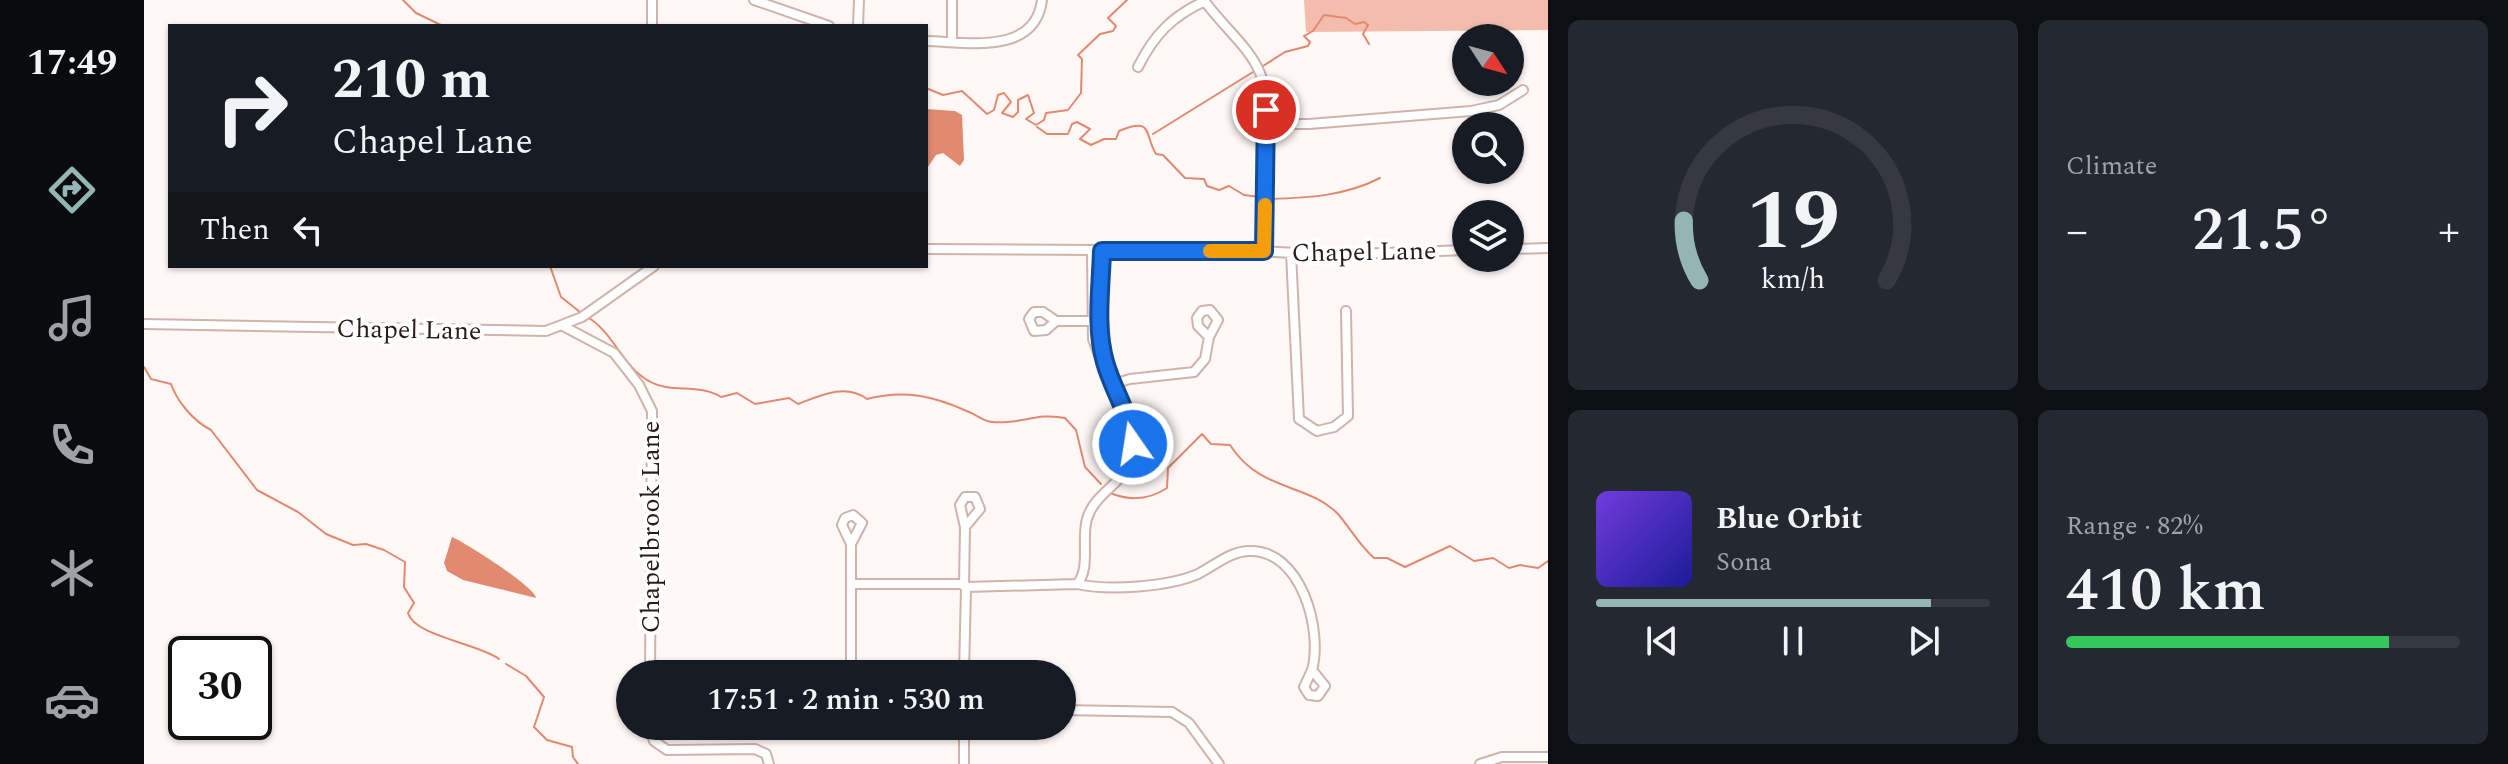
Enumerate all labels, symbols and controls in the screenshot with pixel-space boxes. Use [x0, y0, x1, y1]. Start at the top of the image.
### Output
north arrow [1452, 24, 1524, 96]
map controls [1452, 24, 1524, 272]
text: 17:49 [27, 36, 117, 91]
text: 210 m [332, 38, 491, 123]
icon: right [200, 56, 304, 160]
pin [1232, 76, 1300, 144]
icon: arrive [1244, 88, 1288, 132]
button: search [1452, 112, 1524, 184]
text: Chapel Lane [332, 115, 533, 170]
text: Climate [2066, 146, 2157, 186]
text: 19 [1746, 159, 1840, 286]
icon: directions [44, 162, 100, 218]
text: 21.5° [2192, 185, 2334, 277]
text: − [2066, 198, 2088, 265]
text: + [2438, 198, 2460, 265]
button: layers [1452, 200, 1524, 272]
text: Then [200, 207, 270, 253]
icon: left [286, 208, 330, 252]
street label: Chapel Lane [1291, 231, 1437, 273]
text: km/h [1761, 258, 1825, 301]
icon: music [44, 290, 100, 346]
street label: Chapel Lane [336, 309, 482, 351]
position arrow [1091, 402, 1175, 486]
icon: phone [44, 417, 100, 473]
street label: Chapelbrook Lane [631, 421, 671, 633]
text: Blue Orbit [1716, 496, 1862, 542]
text: Range · 82% [2066, 506, 2203, 546]
text: Sona [1716, 542, 1772, 582]
icon: climate [44, 545, 100, 601]
text: 410 km [2066, 545, 2266, 637]
icon: previous [1640, 619, 1684, 663]
icon: pause [1771, 619, 1815, 663]
icon: next [1902, 619, 1946, 663]
speed limit sign: 30 [168, 636, 272, 740]
icon: car [44, 672, 100, 728]
text: 17:51 · 2 min · 530 m [707, 677, 985, 723]

